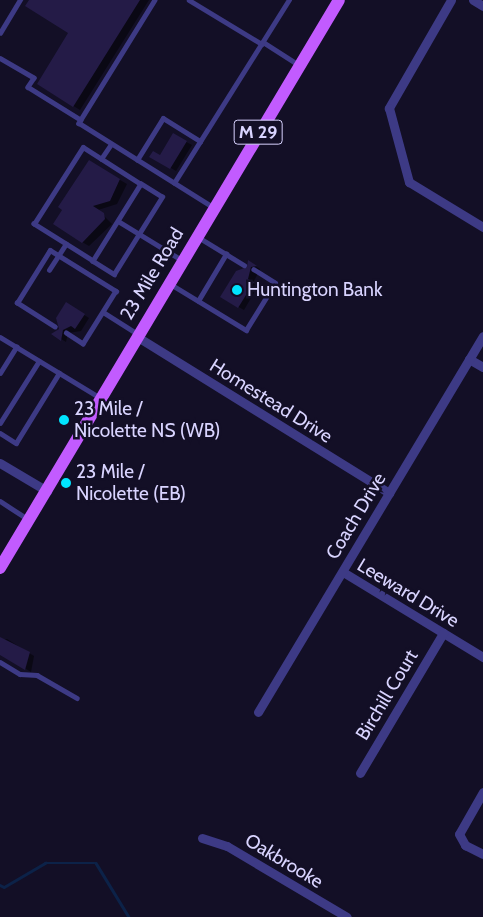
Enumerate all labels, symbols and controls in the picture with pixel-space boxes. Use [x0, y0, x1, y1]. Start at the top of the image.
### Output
road number: M 29 [233, 116, 283, 148]
street label: 23 Mile Road [116, 224, 188, 324]
place label: Huntington Bank [247, 279, 382, 301]
marker: Huntington Bank [231, 284, 243, 296]
street label: Homestead Drive [205, 354, 337, 448]
place label: 23 Mile / Nicolette NS (WB) [74, 398, 221, 442]
marker: 23 Mile / Nicolette NS (WB) [58, 414, 70, 426]
place label: 23 Mile / Nicolette (EB) [76, 461, 186, 505]
street label: Coach Drive [321, 469, 391, 563]
marker: 23 Mile / Nicolette (EB) [60, 477, 72, 489]
street label: Leeward Drive [353, 554, 463, 632]
street label: Birchill Court [351, 646, 423, 744]
street label: Oakbrooke [241, 829, 327, 893]

